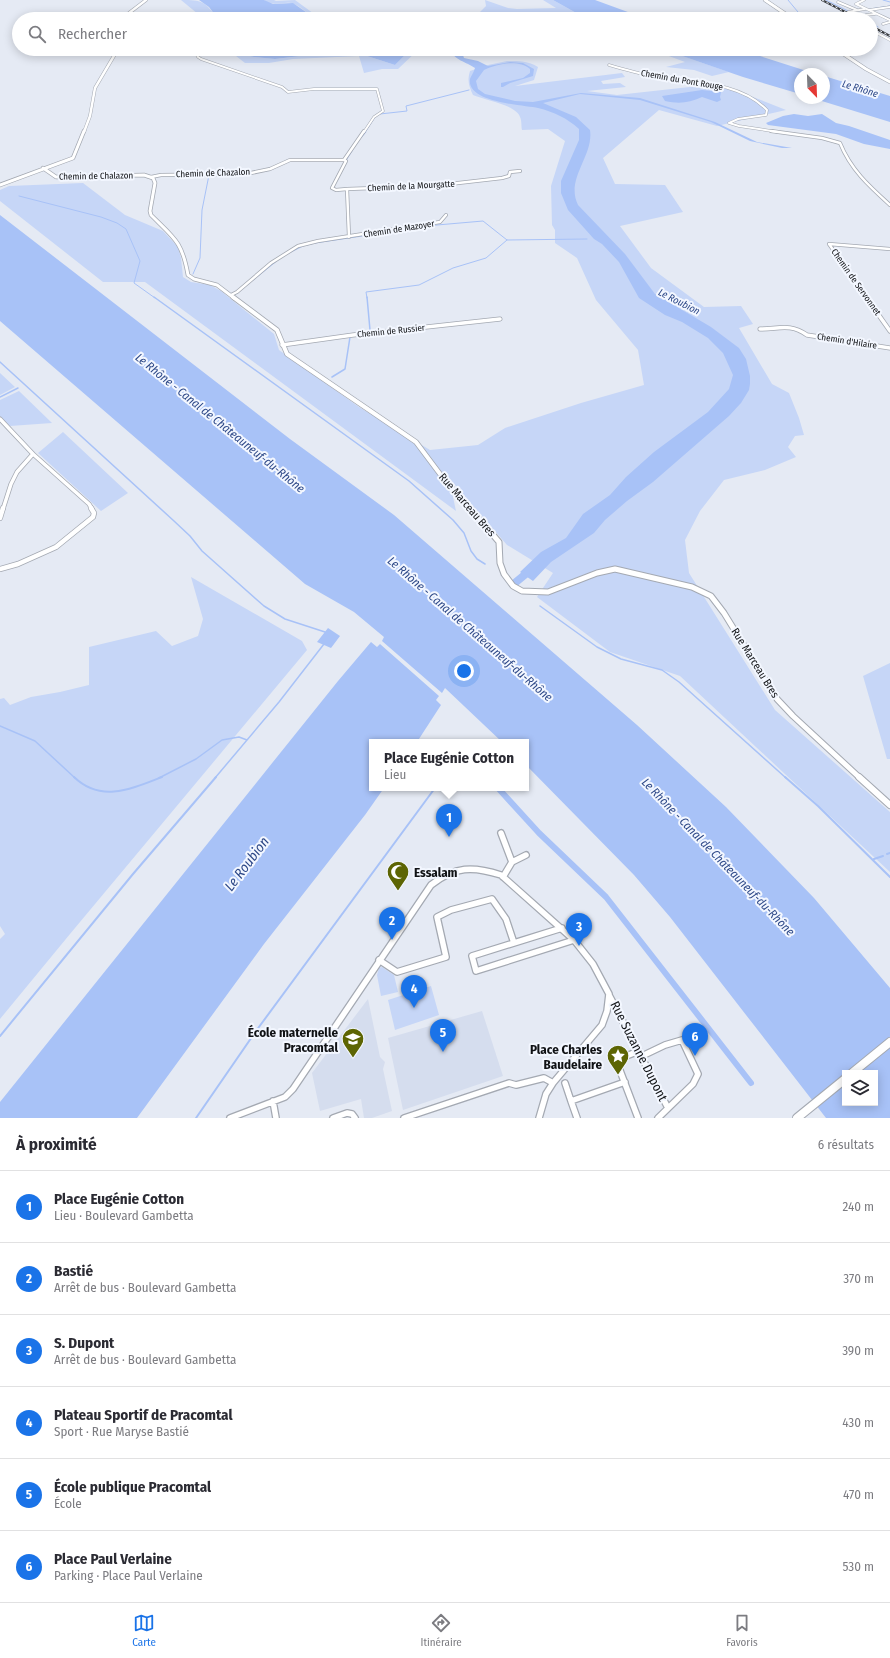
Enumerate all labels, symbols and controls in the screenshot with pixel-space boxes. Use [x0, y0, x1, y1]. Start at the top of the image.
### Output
search box [12, 12, 878, 56]
icon: search [26, 23, 48, 45]
text: Rechercher [58, 25, 127, 43]
street label: Chemin du Pont Rouge [640, 68, 724, 92]
north arrow [794, 68, 830, 104]
water label: Le Rhône [841, 78, 880, 100]
street label: Chemin de Chazalon [176, 167, 251, 179]
street label: Chemin de Chalazon [59, 170, 134, 182]
street label: Chemin de la Mourgatte [367, 179, 455, 193]
street label: Chemin de Mazoyer [363, 218, 436, 240]
street label: Chemin de Servonnet [829, 247, 883, 317]
water label: Le Roubion [656, 286, 702, 318]
street label: Chemin de Russier [357, 322, 426, 340]
street label: Chemin d'Hilaire [816, 331, 878, 351]
water label: Le Rhône - Canal de Châteauneuf-du-Rhône [133, 350, 308, 496]
street label: Rue Marceau Bres [436, 471, 498, 540]
water label: Le Rhône - Canal de Châteauneuf-du-Rhône [385, 554, 555, 705]
street label: Rue Marceau Bres [728, 626, 782, 701]
your location [454, 661, 474, 681]
popup [369, 739, 529, 791]
text: Place Eugénie Cotton [384, 749, 514, 767]
text: Lieu [384, 767, 406, 782]
water label: Le Rhône - Canal de Châteauneuf-du-Rhône [639, 775, 797, 939]
pin: 1 [436, 804, 462, 837]
water label: Le Roubion [221, 834, 273, 894]
mosque icon: Essalam [385, 859, 411, 892]
place label: Essalam [414, 865, 458, 880]
pin: 2 [379, 907, 405, 940]
pin: 3 [566, 913, 592, 946]
pin: 4 [401, 975, 427, 1008]
street label: Rue Suzanne Dupont [607, 998, 671, 1104]
pin: 5 [430, 1019, 456, 1052]
pin: 6 [682, 1023, 708, 1056]
place label: École maternelle Pracomtal [248, 1024, 338, 1055]
school or university icon: École maternelle Pracomtal [340, 1026, 366, 1059]
place label: Place Charles Baudelaire [530, 1042, 602, 1072]
place icon: Place Charles Baudelaire [605, 1043, 631, 1076]
map controls [842, 1070, 878, 1106]
button: layers [842, 1070, 878, 1106]
text: À proximité [16, 1134, 97, 1155]
text: 6 résultats [818, 1137, 874, 1152]
text: Place Eugénie Cotton [54, 1190, 184, 1208]
text: 1 [26, 1199, 32, 1214]
text: 240 m [842, 1199, 874, 1214]
text: Lieu · Boulevard Gambetta [54, 1208, 194, 1223]
text: Bastié [54, 1262, 93, 1280]
text: 2 [26, 1271, 32, 1286]
text: 370 m [843, 1271, 874, 1286]
text: Arrêt de bus · Boulevard Gambetta [54, 1280, 236, 1295]
text: S. Dupont [54, 1334, 114, 1352]
text: 3 [26, 1343, 32, 1358]
text: 390 m [842, 1343, 874, 1358]
text: Arrêt de bus · Boulevard Gambetta [54, 1352, 236, 1367]
text: Plateau Sportif de Pracomtal [54, 1406, 233, 1424]
text: 4 [26, 1415, 32, 1430]
text: 430 m [842, 1415, 874, 1430]
text: Sport · Rue Maryse Bastié [54, 1424, 189, 1439]
text: École publique Pracomtal [54, 1478, 211, 1496]
text: 5 [26, 1487, 32, 1502]
text: 470 m [843, 1487, 874, 1502]
text: École [54, 1496, 82, 1511]
text: Place Paul Verlaine [54, 1550, 172, 1568]
text: 6 [26, 1559, 32, 1574]
text: 530 m [842, 1559, 874, 1574]
text: Parking · Place Paul Verlaine [54, 1568, 203, 1583]
tab: Carte [132, 1612, 156, 1649]
tab: Itinéraire [421, 1612, 462, 1649]
tab: Favoris [726, 1612, 758, 1649]

